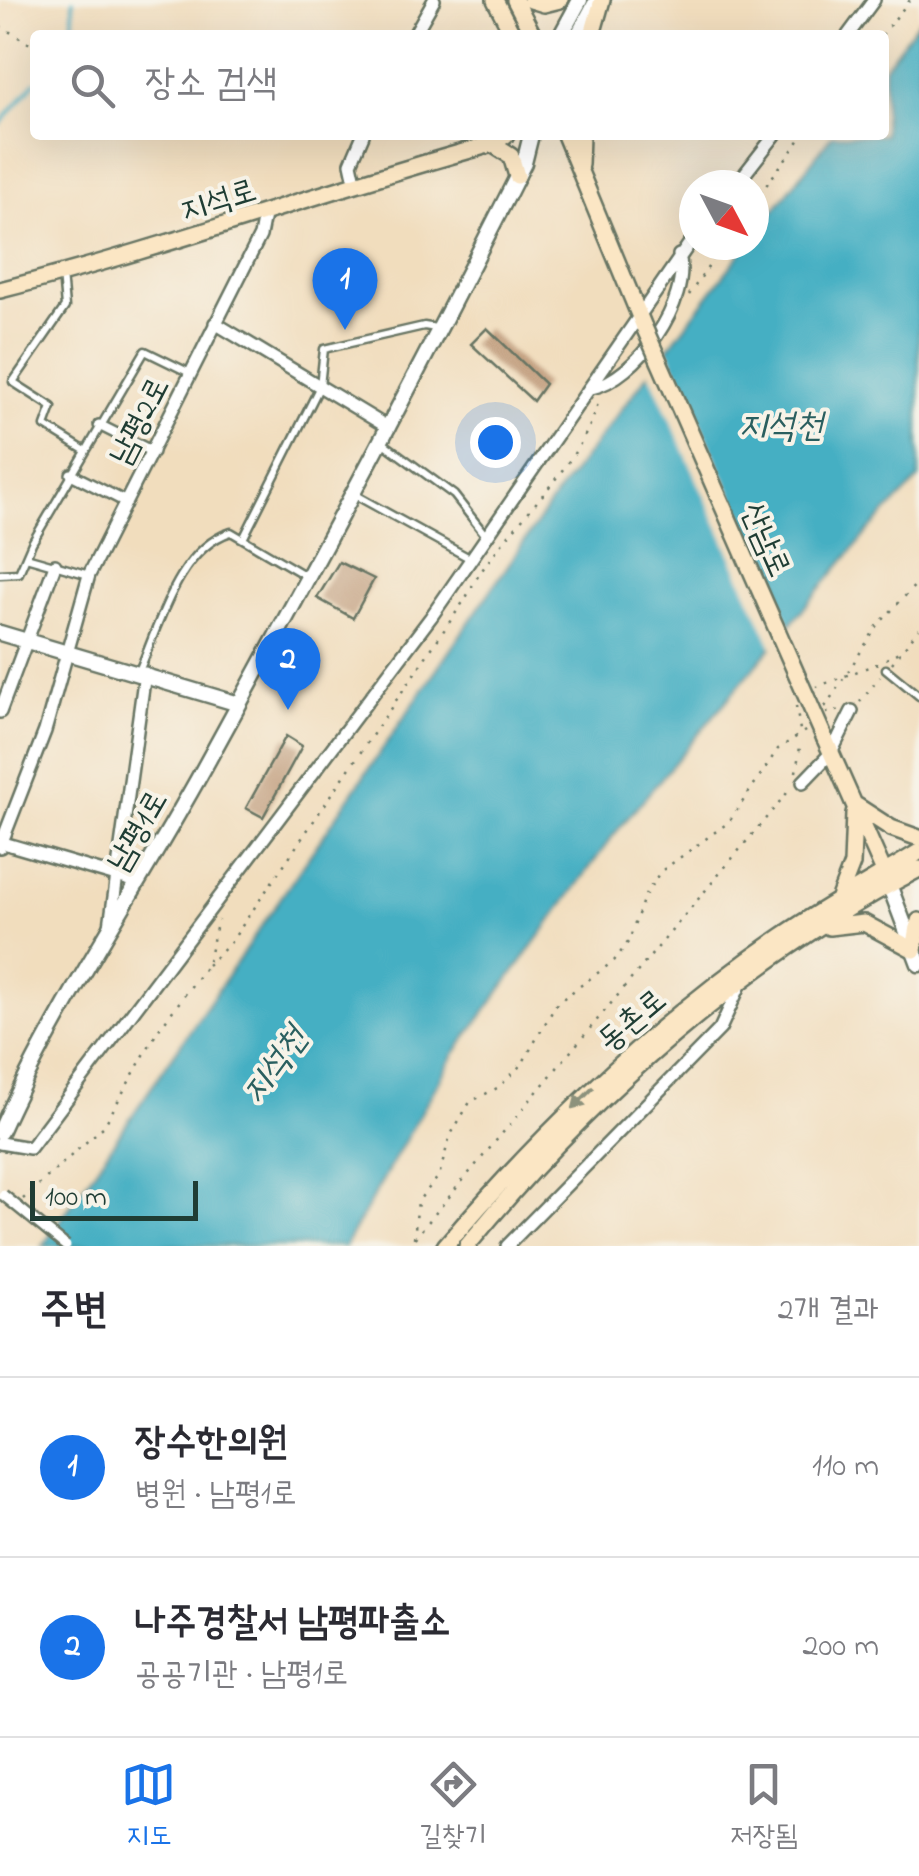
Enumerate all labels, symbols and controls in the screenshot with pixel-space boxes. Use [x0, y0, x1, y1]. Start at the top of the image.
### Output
search box [30, 30, 889, 140]
text: 장소 검색 [145, 57, 277, 113]
icon: search [65, 58, 120, 113]
street label: 지석로 [175, 169, 263, 236]
north arrow [679, 170, 769, 260]
pin: 1 [312, 248, 378, 330]
street label: 남평2로 [99, 369, 183, 474]
water label: 지석천 [739, 402, 827, 453]
your location [470, 417, 521, 468]
street label: 산남로 [727, 496, 801, 585]
pin: 2 [256, 628, 320, 710]
street label: 남평1로 [97, 782, 181, 881]
street label: 동촌로 [589, 979, 678, 1065]
water label: 지석천 [230, 1014, 324, 1115]
one-way arrow [572, 1086, 596, 1109]
scale bar [30, 1176, 198, 1220]
text: 100 m [45, 1178, 107, 1219]
text: 주변 [40, 1281, 108, 1342]
text: 2개 결과 [778, 1288, 879, 1335]
text: 장수한의원 [135, 1416, 288, 1472]
text: 1 [67, 1444, 78, 1491]
text: 110 m [812, 1444, 879, 1491]
text: 병원 · 남평1로 [135, 1472, 297, 1519]
text: 나주경찰서 남평파출소 [135, 1596, 450, 1652]
text: 2 [65, 1624, 80, 1671]
text: 200 m [803, 1624, 879, 1671]
text: 공공기관 · 남평1로 [135, 1652, 348, 1699]
tab: 지도 [121, 1757, 176, 1858]
tab: 길찾기 [419, 1757, 487, 1858]
tab: 저장됨 [730, 1757, 798, 1858]

